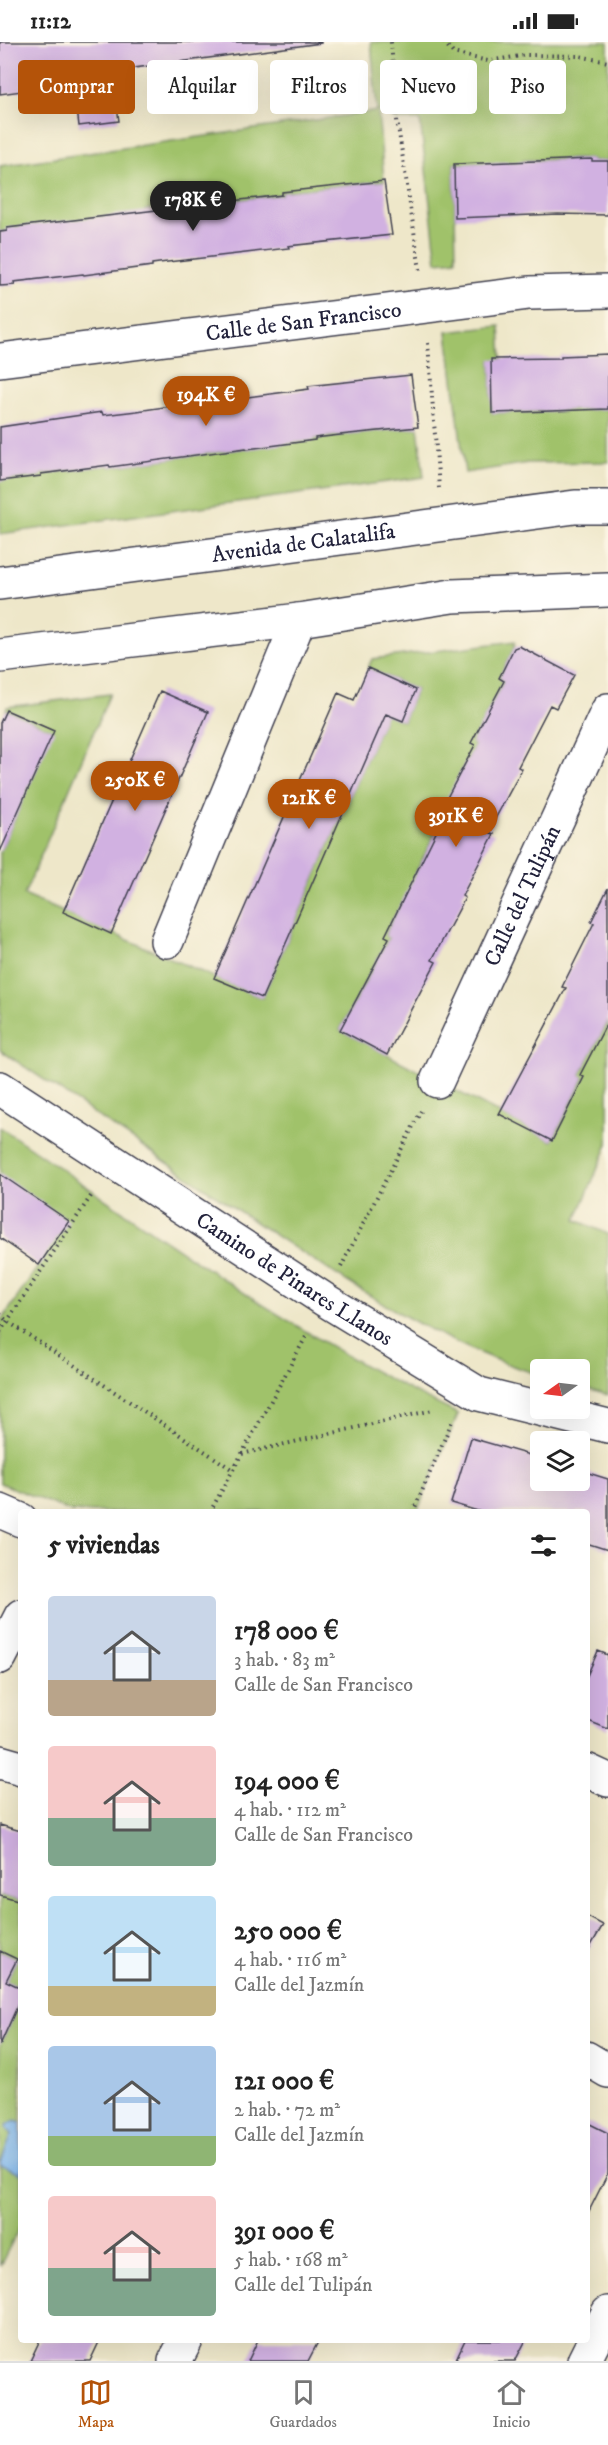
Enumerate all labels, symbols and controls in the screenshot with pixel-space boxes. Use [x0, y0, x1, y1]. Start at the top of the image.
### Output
text: 11:12 [30, 8, 71, 35]
chip: Comprar [18, 60, 135, 114]
chip: Alquilar [147, 60, 258, 114]
chip: Filtros [270, 60, 368, 114]
chip: Nuevo [380, 60, 477, 114]
chip: Piso [489, 60, 566, 114]
pin: 178K € [144, 181, 242, 232]
text: 178K € [164, 188, 222, 213]
street label: Calle de San Francisco [204, 296, 403, 347]
pin: 194K € [157, 376, 255, 427]
text: 194K € [177, 383, 235, 408]
street label: Avenida de Calatalifa [210, 517, 397, 568]
pin: 250K € [86, 761, 184, 812]
text: 250K € [105, 768, 165, 793]
pin: 121K € [260, 779, 358, 830]
text: 121K € [282, 786, 336, 811]
pin: 391K € [407, 797, 505, 848]
text: 391K € [429, 804, 483, 829]
street label: Calle del Tulipán [478, 820, 567, 971]
street label: Camino de Pinares Llanos [191, 1206, 398, 1352]
north arrow [530, 1359, 590, 1419]
map controls [530, 1359, 590, 1491]
button: layers [530, 1431, 590, 1491]
text: 5 viviendas [48, 1529, 160, 1562]
icon: filters [527, 1529, 560, 1562]
text: 178 000 € [234, 1615, 339, 1648]
icon: home [96, 1620, 168, 1692]
text: 3 hab. · 83 m² [234, 1648, 335, 1673]
text: Calle de San Francisco [234, 1673, 413, 1698]
text: 194 000 € [234, 1765, 340, 1798]
icon: home [96, 1770, 168, 1842]
text: 4 hab. · 112 m² [234, 1798, 346, 1823]
text: Calle de San Francisco [234, 1823, 413, 1848]
text: 250 000 € [234, 1915, 342, 1948]
icon: home [96, 1920, 168, 1992]
text: 4 hab. · 116 m² [234, 1948, 346, 1973]
text: Calle del Jazmín [234, 1973, 364, 1998]
text: 121 000 € [234, 2065, 334, 2098]
icon: home [96, 2070, 168, 2142]
text: 2 hab. · 72 m² [234, 2098, 340, 2123]
text: Calle del Jazmín [234, 2123, 364, 2148]
text: 391 000 € [234, 2215, 334, 2248]
icon: home [96, 2220, 168, 2292]
text: 5 hab. · 168 m² [234, 2248, 348, 2273]
text: Calle del Tulipán [234, 2273, 372, 2298]
tab: Mapa [78, 2376, 114, 2432]
tab: Guardados [269, 2376, 337, 2432]
tab: Inicio [492, 2376, 530, 2432]

